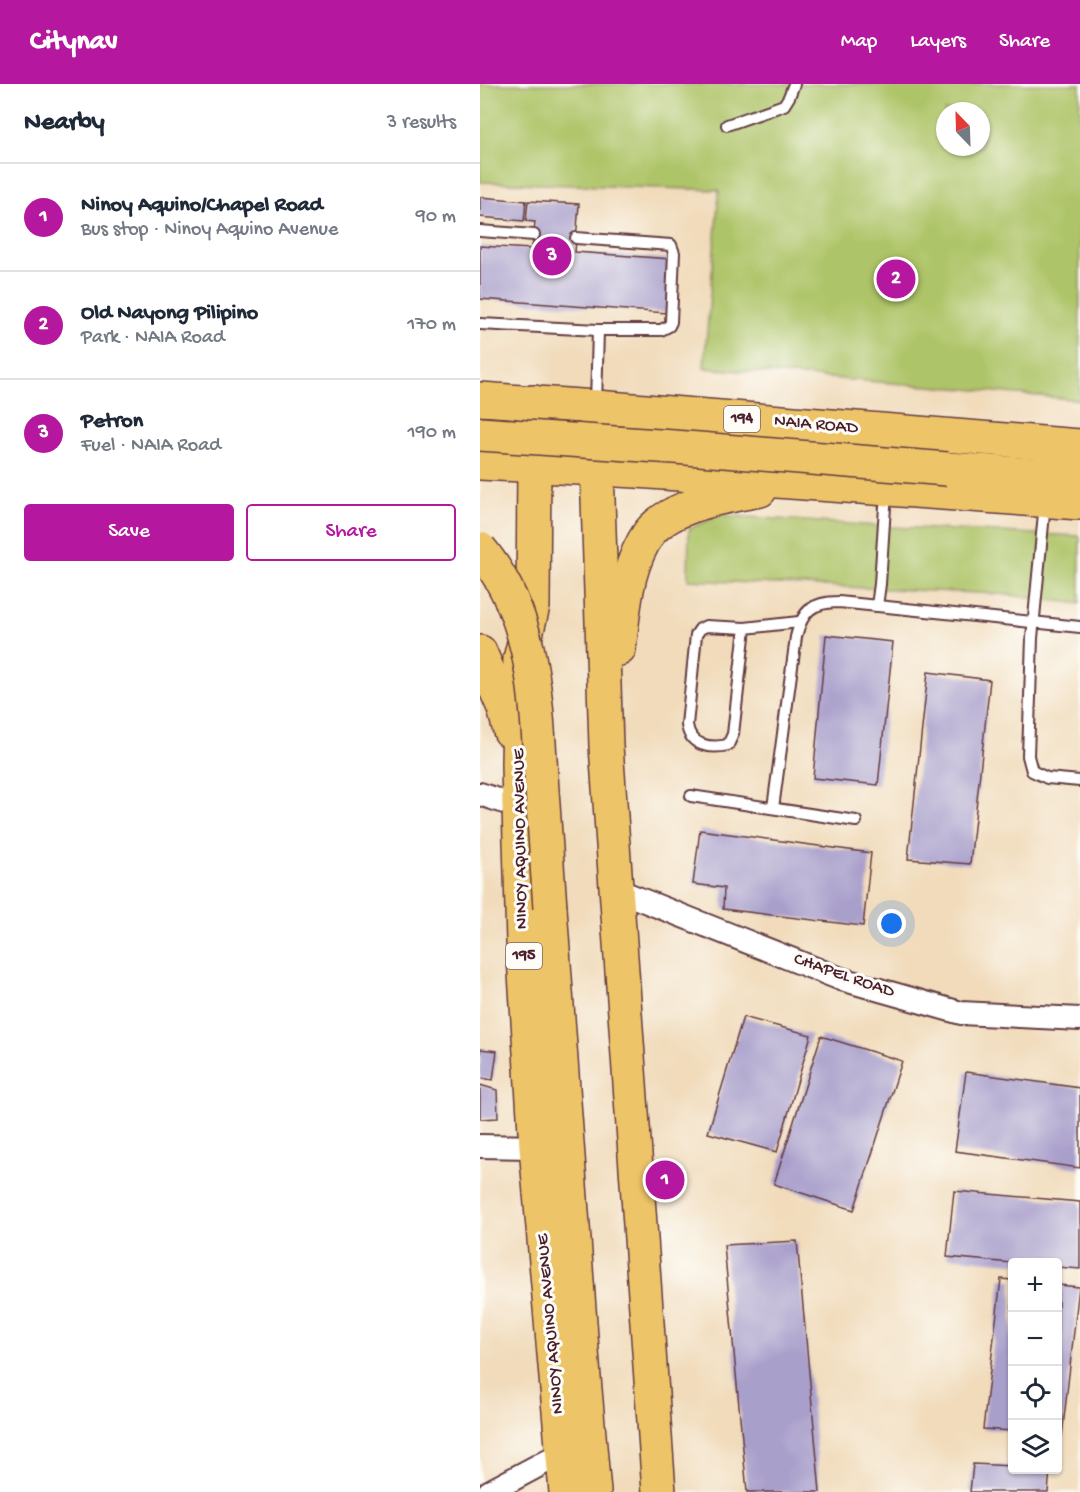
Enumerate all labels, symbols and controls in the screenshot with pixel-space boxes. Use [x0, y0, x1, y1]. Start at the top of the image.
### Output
text: Citynav [30, 26, 118, 59]
text: Map [841, 30, 877, 55]
text: Layers [910, 30, 966, 55]
text: Share [999, 30, 1050, 55]
north arrow [936, 102, 990, 156]
text: Nearby [24, 108, 105, 139]
text: 3 results [387, 112, 456, 135]
text: Ninoy Aquino/Chapel Road [81, 193, 323, 219]
text: 1 [39, 206, 48, 229]
text: 90 m [416, 206, 456, 229]
text: Bus stop · Ninoy Aquino Avenue [81, 219, 338, 242]
pin: 3 [532, 234, 572, 279]
pin: 2 [876, 256, 916, 302]
text: Old Nayong Pilipino [81, 301, 258, 327]
text: 2 [39, 314, 48, 337]
text: 170 m [407, 314, 456, 337]
text: Park · NAIA Road [81, 327, 225, 350]
road number: 194 [724, 406, 760, 432]
text: Petron [81, 409, 143, 435]
street label: NAIA ROAD [773, 411, 859, 439]
text: 3 [38, 422, 49, 445]
text: 190 m [408, 422, 456, 445]
text: Fuel · NAIA Road [81, 435, 221, 458]
button: Save [24, 504, 234, 561]
button: Share [246, 504, 456, 561]
street label: NINOY AQUINO AVENUE [509, 748, 533, 930]
your location [877, 909, 906, 938]
road number: 195 [506, 943, 542, 969]
street label: CHAPEL ROAD [791, 949, 897, 1003]
pin: 1 [646, 1158, 684, 1202]
street label: NINOY AQUINO AVENUE [533, 1232, 569, 1415]
map controls [1008, 1258, 1062, 1474]
button: + [1008, 1258, 1062, 1312]
button: − [1008, 1312, 1062, 1366]
button: locate [1008, 1366, 1062, 1420]
button: layers [1008, 1420, 1062, 1474]

